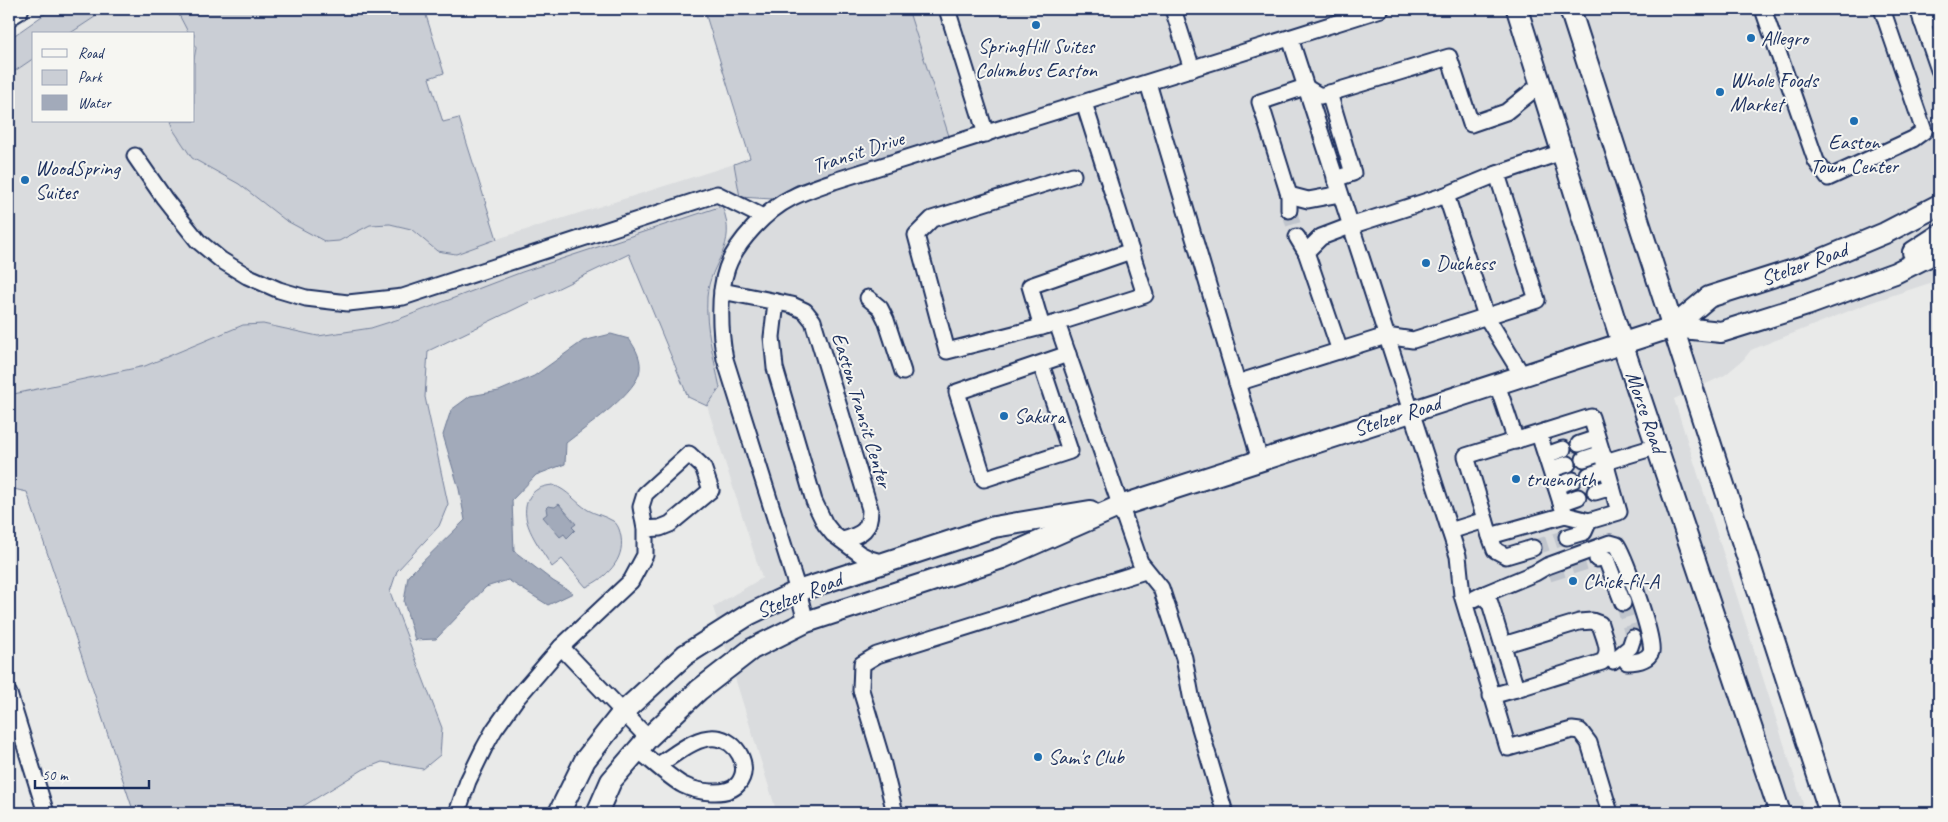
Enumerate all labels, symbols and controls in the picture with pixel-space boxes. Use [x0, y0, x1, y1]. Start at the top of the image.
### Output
marker: SpringHill Suites Columbus Easton [1030, 19, 1042, 31]
place label: Allegro [1761, 25, 1810, 51]
legend [32, 32, 195, 122]
marker: Allegro [1745, 32, 1757, 44]
place label: SpringHill Suites Columbus Easton [975, 33, 1098, 83]
text: Road [78, 44, 105, 63]
place label: Whole Foods Market [1730, 67, 1820, 117]
text: Park [78, 68, 103, 87]
marker: Whole Foods Market [1714, 86, 1726, 98]
text: Water [78, 94, 112, 113]
marker: Easton Town Center [1848, 115, 1860, 127]
street label: Transit Drive [809, 124, 909, 179]
place label: Easton Town Center [1810, 129, 1899, 179]
place label: WoodSpring Suites [35, 155, 121, 205]
marker: WoodSpring Suites [19, 174, 31, 186]
street label: Stelzer Road [1757, 235, 1854, 292]
place label: Duchess [1436, 250, 1496, 276]
marker: Duchess [1420, 257, 1432, 269]
street label: Easton Transit Center [826, 329, 899, 493]
street label: Morse Road [1620, 368, 1673, 459]
street label: Stelzer Road [1350, 389, 1447, 442]
place label: Sakura [1014, 403, 1067, 429]
marker: Sakura [998, 410, 1010, 422]
place label: truenorth [1526, 466, 1596, 492]
marker: truenorth [1510, 473, 1522, 485]
street label: Stelzer Road [752, 565, 849, 624]
place label: Chick-fil-A [1583, 568, 1660, 594]
marker: Chick-fil-A [1567, 575, 1579, 587]
place label: Sam's Club [1048, 744, 1126, 770]
marker: Sam's Club [1032, 751, 1044, 763]
scale bar [35, 757, 149, 789]
text: 50 m [42, 766, 69, 785]

